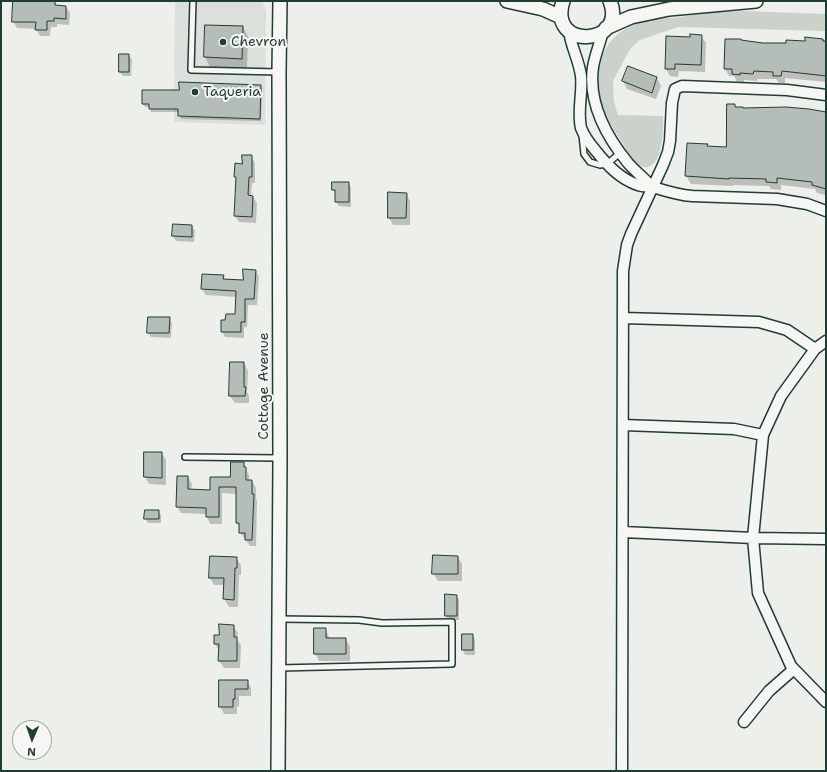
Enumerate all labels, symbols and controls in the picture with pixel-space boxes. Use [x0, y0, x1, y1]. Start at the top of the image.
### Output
place label: Chevron [231, 34, 286, 50]
marker: Chevron [218, 37, 228, 47]
place label: Taqueria [203, 84, 261, 100]
marker: Taqueria [190, 87, 200, 97]
street label: Cottage Avenue [256, 332, 272, 440]
north arrow [12, 720, 52, 760]
text: N [27, 744, 36, 759]

